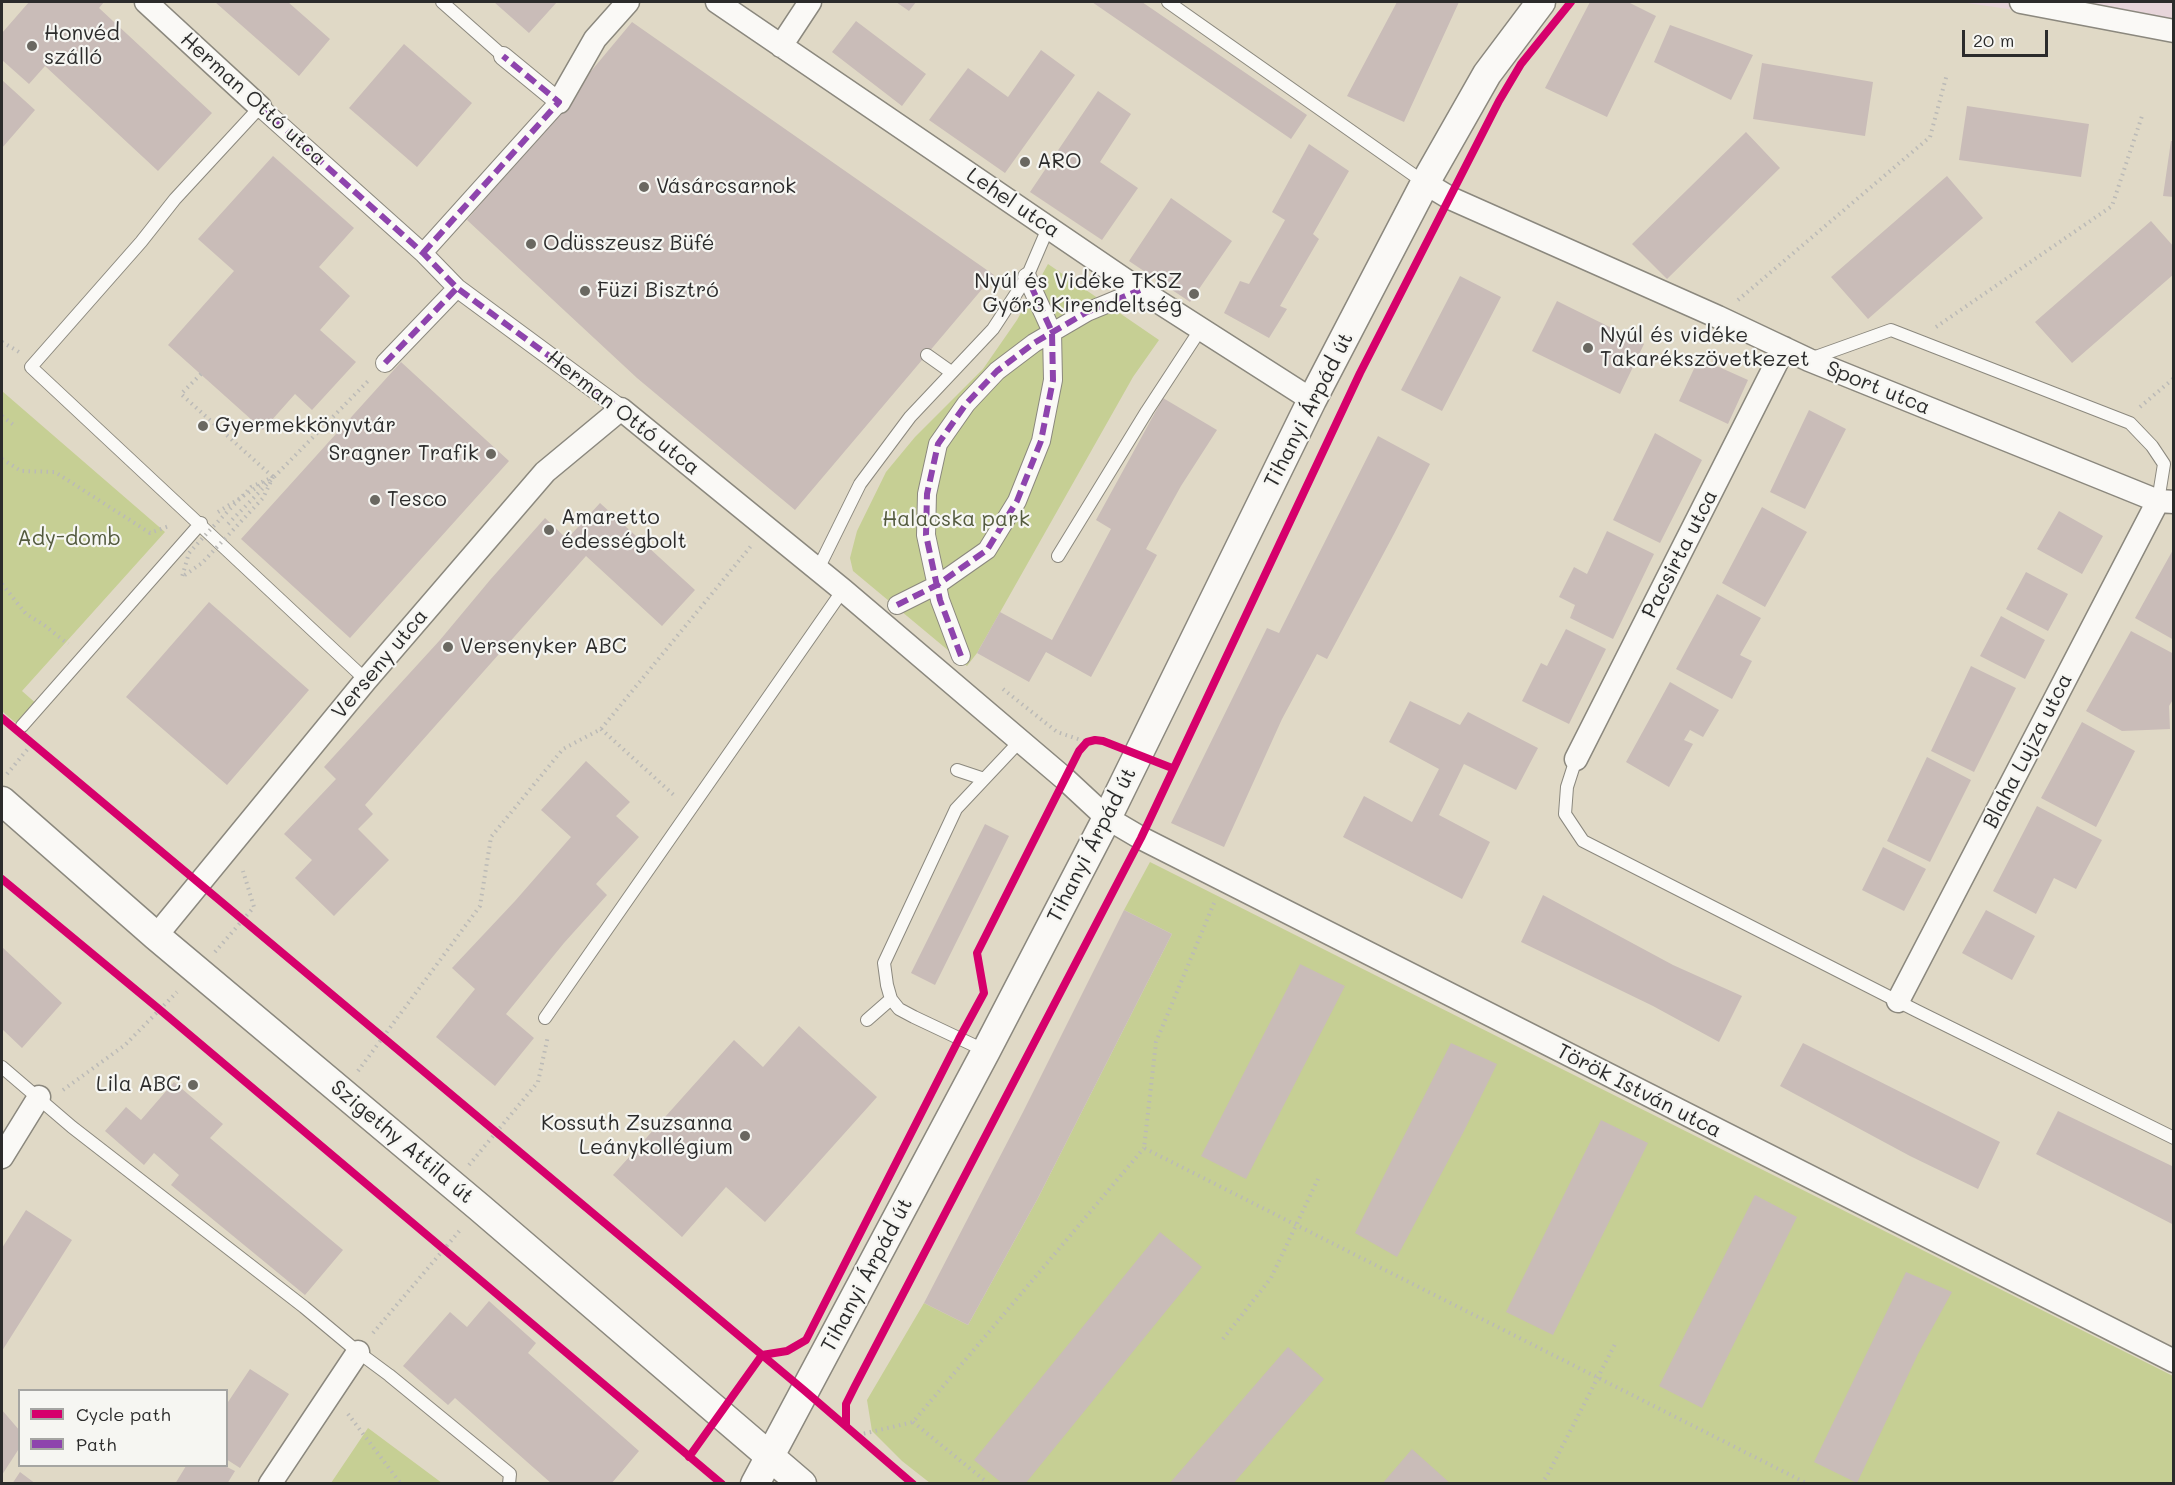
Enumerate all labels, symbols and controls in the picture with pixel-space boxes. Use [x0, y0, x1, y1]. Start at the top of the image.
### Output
scale bar [1965, 18, 2050, 56]
place label: Honvéd szálló [44, 21, 120, 71]
street label: Herman Ottó utca [175, 27, 331, 171]
text: 20 m [1973, 28, 2014, 52]
marker: Honvéd szálló [25, 39, 39, 53]
place label: ARO [1037, 149, 1082, 175]
marker: ARO [1018, 155, 1032, 169]
street label: Lehel utca [962, 163, 1064, 243]
place label: Vásárcsarnok [656, 174, 796, 200]
marker: Vásárcsarnok [637, 180, 651, 194]
place label: Odüsszeusz Büfé [543, 231, 714, 257]
marker: Odüsszeusz Büfé [524, 237, 538, 251]
place label: Nyúl és Vidéke TKSZ Győr3 Kirendeltség [974, 269, 1182, 319]
place label: Füzi Bisztró [597, 278, 719, 304]
marker: Füzi Bisztró [578, 284, 592, 298]
marker: Nyúl és Vidéke TKSZ Győr3 Kirendeltség [1187, 287, 1201, 301]
place label: Nyúl és vidéke Takarékszövetkezet [1600, 323, 1809, 373]
street label: Tihanyi Árpád út [1259, 328, 1359, 492]
marker: Nyúl és vidéke Takarékszövetkezet [1581, 341, 1595, 355]
street label: Herman Ottó utca [542, 345, 704, 481]
street label: Sport utca [1822, 356, 1934, 420]
place label: Gyermekkönyvtár [215, 413, 396, 439]
marker: Gyermekkönyvtár [196, 419, 210, 433]
place label: Sragner Trafik [328, 441, 479, 467]
marker: Sragner Trafik [484, 447, 498, 461]
street label: Pacsirta utca [1637, 486, 1723, 622]
place label: Tesco [387, 487, 447, 513]
marker: Tesco [368, 493, 382, 507]
place label: Amaretto édességbolt [561, 505, 687, 555]
park label: Halacska park [882, 507, 1030, 533]
marker: Amaretto édességbolt [542, 523, 556, 537]
park label: Ady-domb [17, 526, 121, 552]
street label: Verseny utca [327, 604, 433, 724]
place label: Versenyker ABC [460, 634, 627, 660]
marker: Versenyker ABC [441, 640, 455, 654]
street label: Blaha Lujza utca [1978, 669, 2078, 833]
street label: Tihanyi Árpád út [1042, 763, 1142, 927]
street label: Török István utca [1552, 1039, 1726, 1143]
place label: Lila ABC [96, 1072, 181, 1098]
street label: Szigethy Attila út [325, 1075, 479, 1209]
marker: Lila ABC [186, 1078, 200, 1092]
place label: Kossuth Zsuzsanna Leánykollégium [541, 1111, 733, 1161]
marker: Kossuth Zsuzsanna Leánykollégium [738, 1129, 752, 1143]
street label: Tihanyi Árpád út [816, 1194, 918, 1356]
legend [18, 1389, 228, 1467]
text: Cycle path [76, 1402, 171, 1426]
text: Path [76, 1432, 116, 1456]

